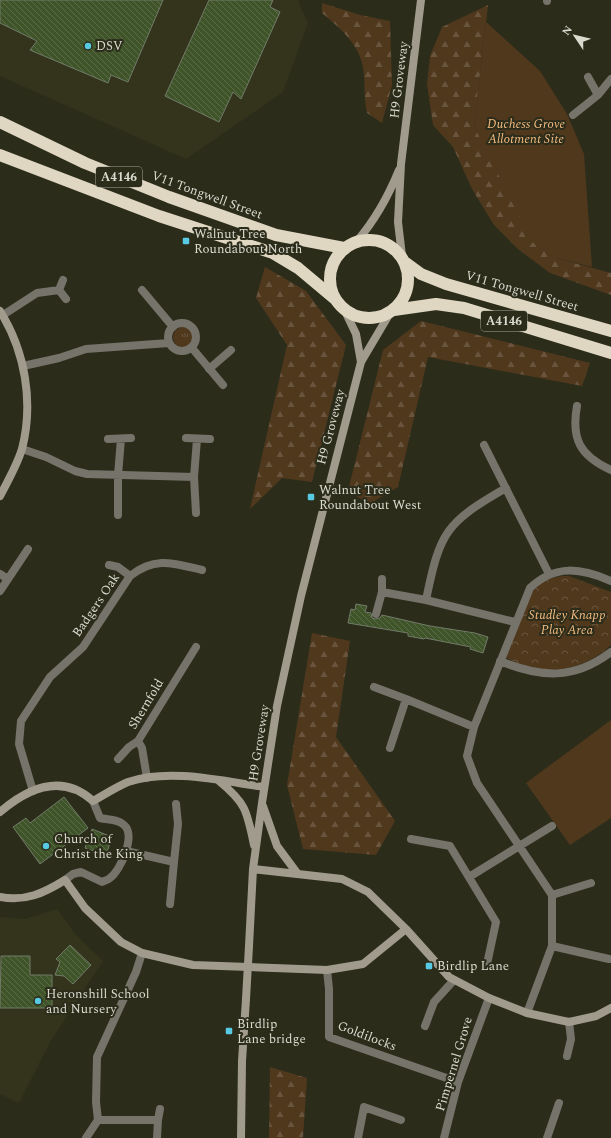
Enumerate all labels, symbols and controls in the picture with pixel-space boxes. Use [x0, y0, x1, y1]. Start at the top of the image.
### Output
north arrow [555, 16, 595, 56]
text: N [558, 22, 577, 39]
place label: DSV [96, 36, 123, 56]
street label: H9 Groveway [384, 40, 414, 120]
marker: DSV [83, 41, 93, 51]
park label: Duchess Grove Allotment Site [487, 114, 565, 149]
street label: V11 Tongwell Street [149, 166, 266, 224]
road number: A4146 [96, 167, 142, 187]
place label: Walnut Tree Roundabout North [194, 224, 303, 259]
marker: Walnut Tree Roundabout North [181, 236, 191, 246]
street label: V11 Tongwell Street [463, 265, 581, 317]
road number: A4146 [481, 311, 527, 331]
street label: H9 Groveway [311, 386, 351, 467]
place label: Walnut Tree Roundabout West [319, 480, 422, 515]
marker: Walnut Tree Roundabout West [306, 492, 316, 502]
street label: Badgers Oak [67, 569, 125, 641]
park label: Studley Knapp Play Area [528, 605, 606, 640]
street label: Shernfold [123, 675, 169, 733]
street label: H9 Groveway [243, 703, 275, 783]
place label: Church of Christ the King [54, 829, 143, 864]
marker: Church of Christ the King [41, 841, 51, 851]
place label: Birdlip Lane [437, 956, 509, 976]
marker: Birdlip Lane [424, 961, 434, 971]
place label: Heronshill School and Nursery [46, 984, 150, 1019]
marker: Heronshill School and Nursery [33, 996, 43, 1006]
place label: Birdlip Lane bridge [237, 1014, 306, 1049]
street label: Pimpernel Grove [430, 1014, 478, 1114]
street label: Goldilocks [335, 1016, 399, 1056]
marker: Birdlip Lane bridge [224, 1026, 234, 1036]

